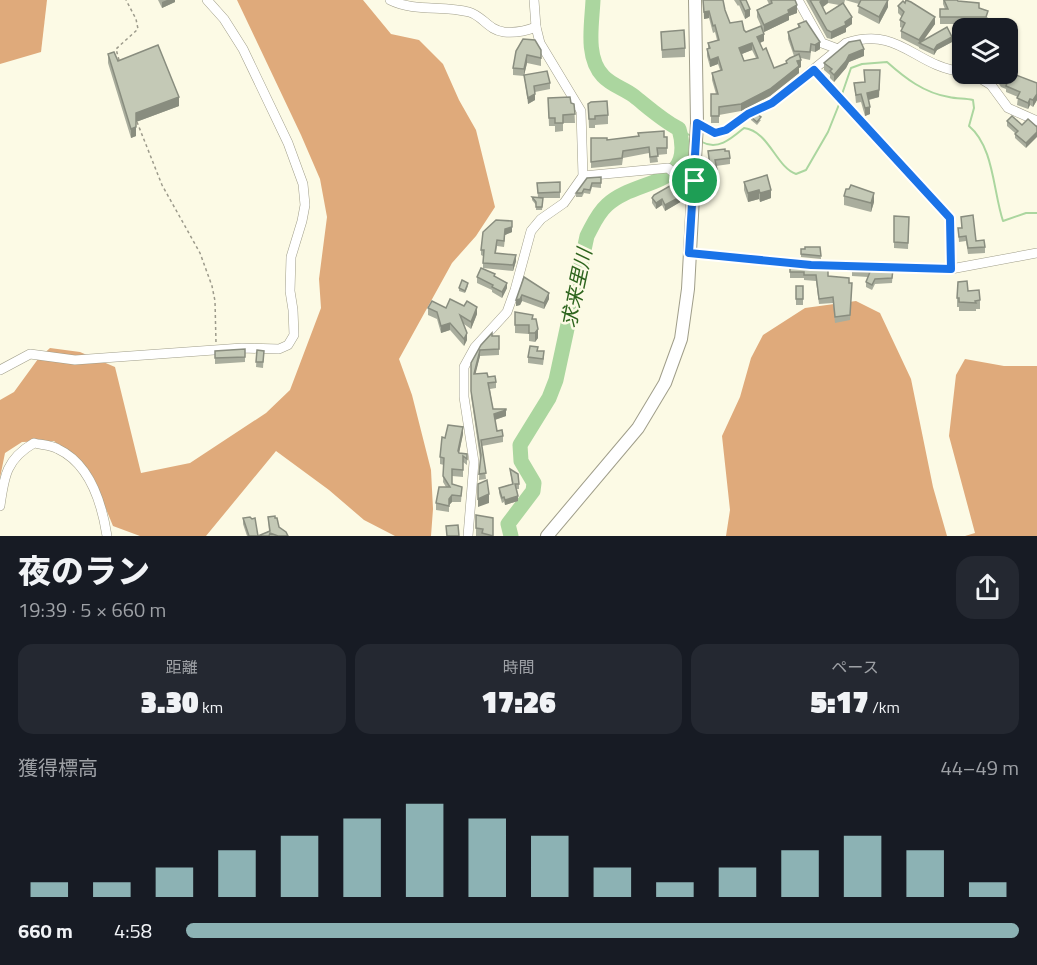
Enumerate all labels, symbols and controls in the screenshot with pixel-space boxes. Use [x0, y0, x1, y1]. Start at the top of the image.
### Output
map controls [952, 18, 1018, 84]
button: layers [952, 18, 1018, 84]
pin [669, 155, 720, 206]
icon: arrive [678, 164, 711, 197]
water label: 求来里川 [553, 244, 600, 330]
text: 夜のラン [18, 546, 150, 596]
button: share [956, 556, 1019, 619]
text: 19:39 · 5 × 660 m [18, 594, 166, 625]
text: 距離 [166, 655, 198, 679]
text: 時間 [502, 655, 535, 679]
text: ペース [832, 655, 879, 679]
text: 3.30 [141, 679, 199, 725]
text: 17:26 [481, 679, 556, 725]
text: 5:17 [811, 679, 869, 725]
text: km [199, 695, 223, 719]
text: /km [869, 695, 900, 719]
text: 獲得標高 [18, 752, 98, 783]
text: 44–49 m [940, 752, 1019, 783]
text: 660 m [18, 915, 73, 946]
text: 4:58 [114, 915, 152, 946]

